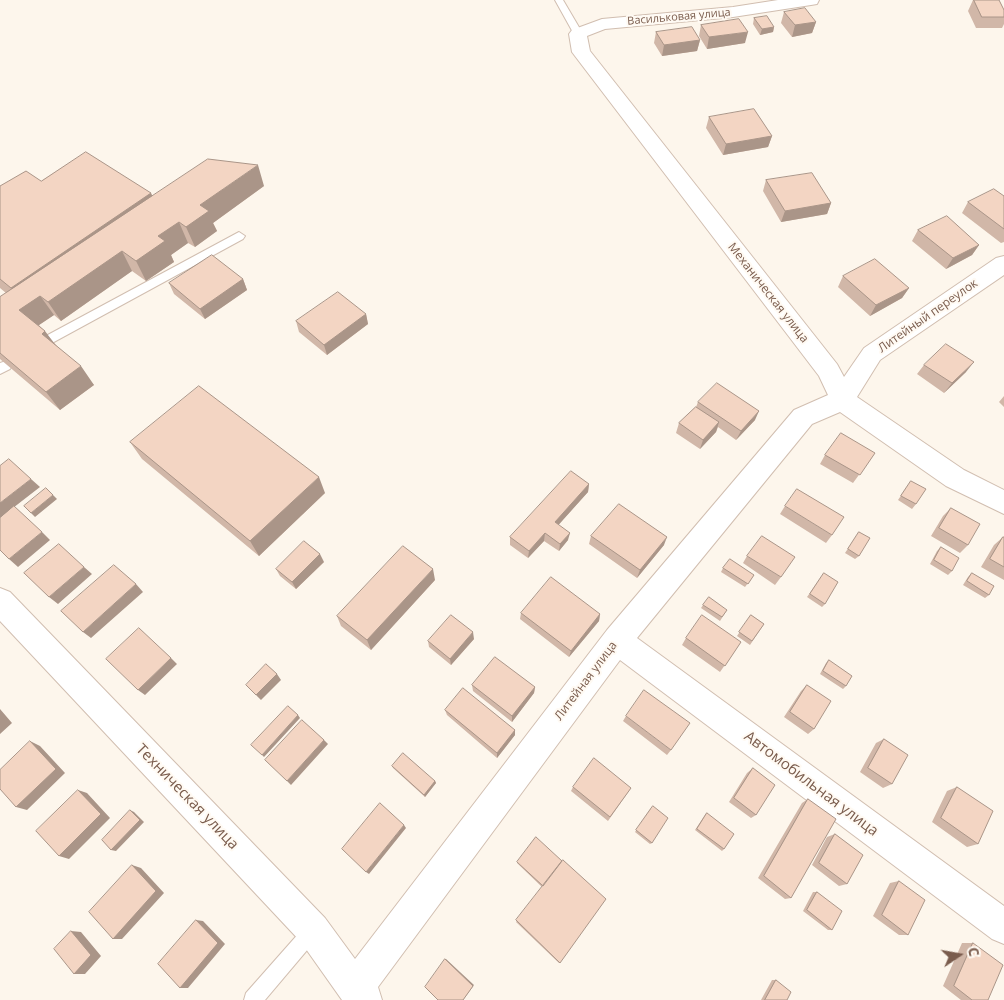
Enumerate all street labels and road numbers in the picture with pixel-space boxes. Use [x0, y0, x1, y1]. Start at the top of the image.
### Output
street label: Васильковая улица [627, 6, 731, 28]
street label: Механическая улица [725, 240, 811, 346]
street label: Литейный переулок [875, 276, 981, 356]
street label: Литейная улица [552, 639, 620, 723]
street label: Автомобильная улица [740, 728, 882, 840]
street label: Техническая улица [132, 740, 242, 854]

